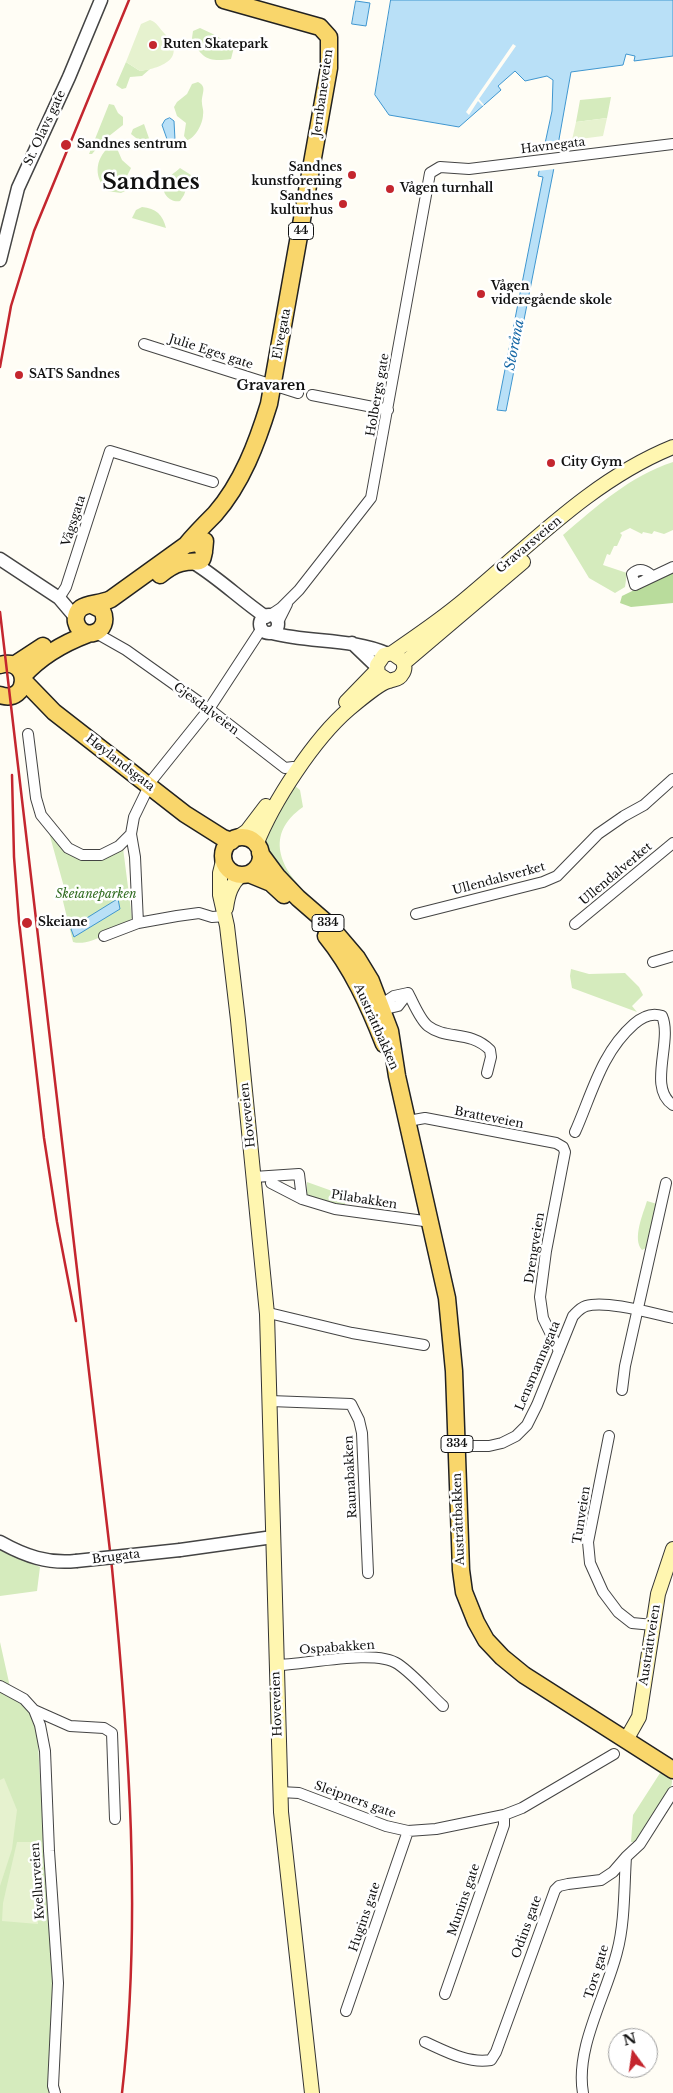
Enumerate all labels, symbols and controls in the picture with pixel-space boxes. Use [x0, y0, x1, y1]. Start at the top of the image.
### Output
place label: Ruten Skatepark [163, 38, 268, 52]
marker: Ruten Skatepark [147, 39, 159, 51]
street label: Jernbaneveien [310, 48, 336, 138]
street label: St. Olavs gate [21, 88, 69, 168]
street label: Havnegata [520, 135, 586, 157]
marker: Sandnes sentrum [59, 138, 73, 152]
place label: Sandnes sentrum [77, 138, 187, 152]
place label: Sandnes kunstforening [252, 161, 342, 189]
marker: Sandnes kunstforening [346, 169, 358, 181]
district label: Sandnes [102, 170, 200, 196]
place label: Vågen turnhall [400, 182, 493, 196]
marker: Vågen turnhall [384, 183, 396, 195]
place label: Sandnes kulturhus [271, 190, 333, 218]
marker: Sandnes kulturhus [337, 198, 349, 210]
road number: 44 [288, 222, 314, 240]
place label: Vågen videregående skole [491, 280, 612, 308]
marker: Vågen videregående skole [475, 288, 487, 300]
street label: Elvegata [270, 307, 294, 361]
water label: Storåna [502, 318, 528, 372]
street label: Julie Eges gate [167, 332, 255, 372]
street label: Holbergs gate [364, 352, 392, 438]
place label: SATS Sandnes [29, 368, 120, 382]
marker: SATS Sandnes [13, 369, 25, 381]
district label: Gravaren [237, 378, 305, 394]
place label: City Gym [561, 456, 622, 470]
marker: City Gym [545, 457, 557, 469]
street label: Vågsgata [59, 494, 89, 548]
street label: Gravarsveien [493, 514, 565, 576]
street label: Gjesdalveien [170, 680, 242, 738]
street label: Høylandsgata [83, 732, 157, 794]
street label: Ullendalverket [577, 840, 655, 908]
street label: Ullendalsverket [451, 860, 547, 898]
park label: Skeianeparken [56, 888, 136, 902]
road number: 334 [312, 914, 344, 931]
marker: Skeiane [20, 916, 34, 930]
place label: Skeiane [38, 916, 88, 930]
street label: Austråttbakken [351, 982, 401, 1072]
street label: Hoveveien [237, 1082, 259, 1148]
street label: Bratteveien [453, 1104, 525, 1132]
street label: Pilabakken [330, 1188, 398, 1212]
street label: Drengveien [522, 1211, 548, 1285]
street label: Lensmannsgata [513, 1319, 563, 1413]
street label: Raunabakken [342, 1435, 360, 1519]
road number: 334 [441, 1436, 473, 1452]
street label: Austråttbakken [450, 1472, 468, 1566]
street label: Tunveien [570, 1485, 594, 1545]
street label: Brugata [91, 1547, 141, 1567]
street label: Austråttveien [636, 1604, 664, 1686]
street label: Ospabakken [299, 1638, 375, 1658]
street label: Hoveveien [269, 1671, 285, 1737]
street label: Sleipners gate [312, 1779, 398, 1821]
street label: Kvellurveien [28, 1842, 48, 1920]
street label: Munins gate [445, 1862, 483, 1938]
street label: Hugins gate [346, 1880, 384, 1954]
street label: Odins gate [509, 1894, 545, 1960]
street label: Tors gate [582, 1943, 612, 2001]
north arrow [608, 2028, 658, 2078]
text: N [621, 2029, 638, 2050]

